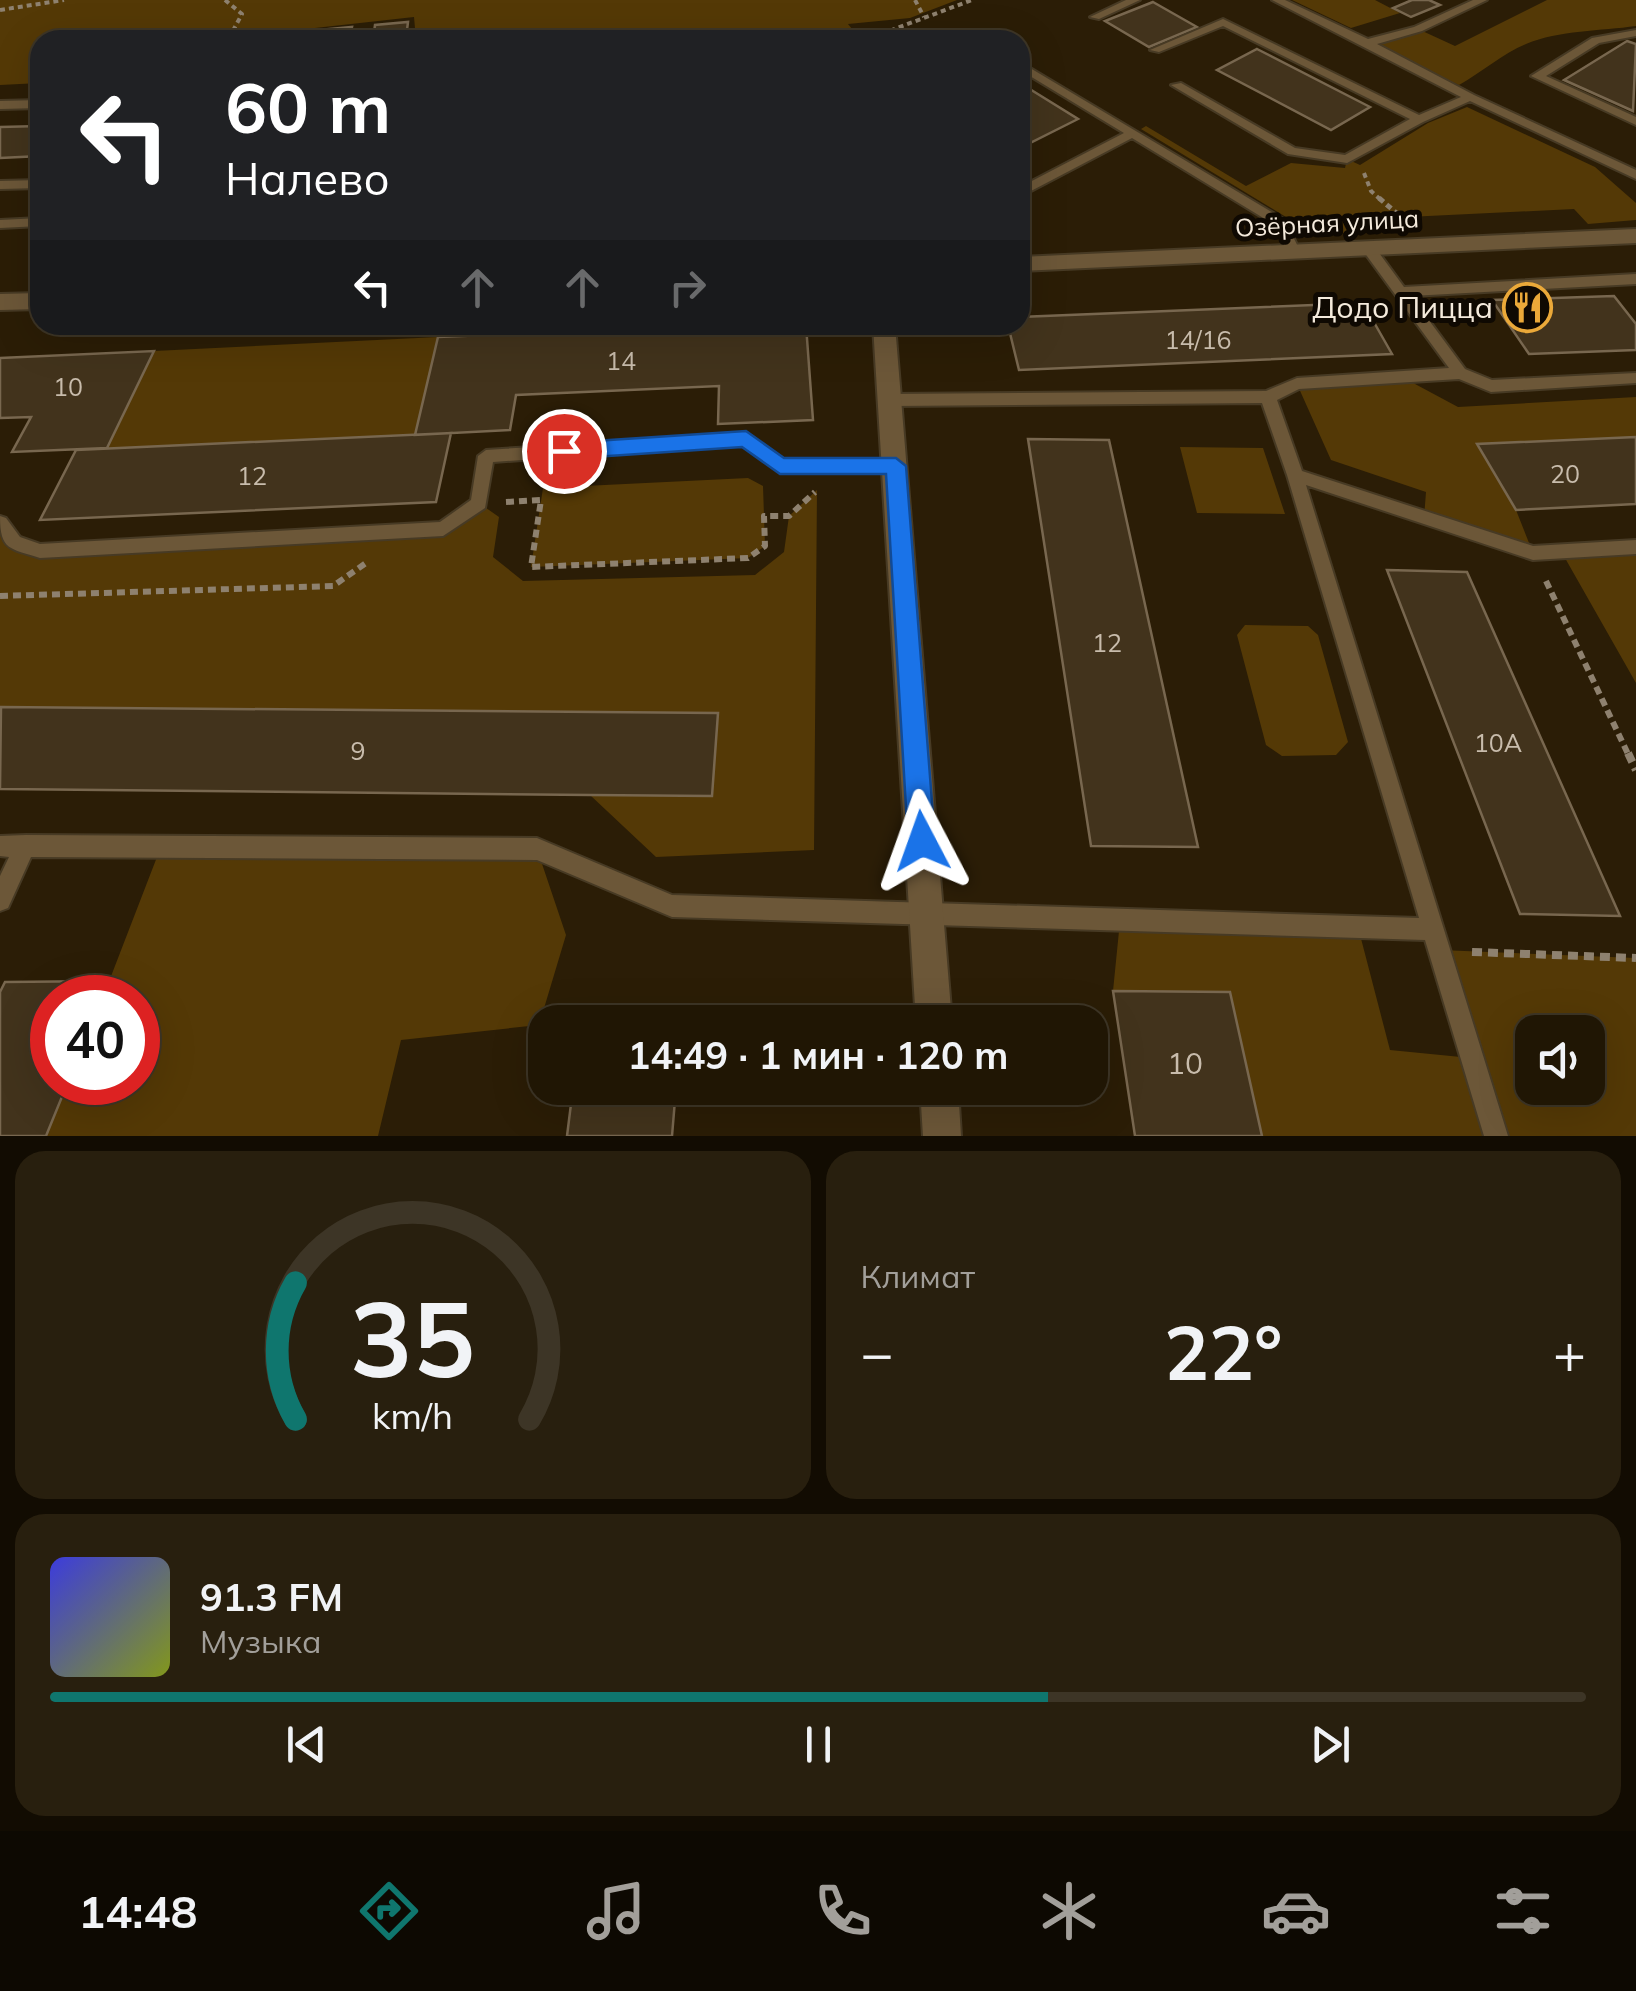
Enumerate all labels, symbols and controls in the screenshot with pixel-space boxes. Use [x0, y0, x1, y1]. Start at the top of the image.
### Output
text: 60 m [225, 63, 391, 151]
icon: left [60, 70, 190, 200]
text: Налево [225, 150, 390, 206]
street label: Озёрная улица [1234, 202, 1420, 243]
icon: left [345, 260, 400, 315]
icon: ahead [450, 260, 505, 315]
icon: ahead [555, 260, 610, 315]
icon: right [660, 260, 715, 315]
restaurant icon: Додо Пицца [1502, 282, 1554, 334]
place label: Додо Пицца [1312, 288, 1493, 326]
house number: 14/16 [1164, 324, 1232, 355]
house number: 14 [606, 345, 636, 376]
house number: 10 [53, 371, 83, 402]
pin [522, 409, 607, 494]
icon: arrive [537, 424, 592, 479]
house number: 20 [1550, 458, 1580, 489]
house number: 12 [237, 460, 267, 491]
house number: 12 [1092, 627, 1122, 658]
house number: 10А [1474, 727, 1522, 758]
house number: 9 [350, 735, 366, 766]
position arrow [870, 789, 974, 893]
speed limit sign: 40 [30, 975, 160, 1105]
map controls [1515, 1015, 1605, 1105]
button: sound [1515, 1015, 1605, 1105]
text: 14:49 · 1 мин · 120 m [628, 1031, 1008, 1079]
house number: 10 [1167, 1044, 1203, 1082]
text: Климат [861, 1256, 975, 1296]
text: 35 [350, 1272, 475, 1403]
text: 22° [1164, 1305, 1282, 1399]
text: − [861, 1318, 894, 1387]
text: + [1553, 1318, 1586, 1387]
text: km/h [372, 1393, 453, 1438]
text: 91.3 FM [200, 1573, 343, 1621]
text: Музыка [200, 1621, 322, 1661]
icon: previous [279, 1717, 334, 1772]
icon: pause [791, 1717, 846, 1772]
icon: next [1303, 1717, 1358, 1772]
icon: directions [354, 1876, 424, 1946]
icon: music [581, 1876, 651, 1946]
icon: phone [808, 1876, 878, 1946]
icon: climate [1034, 1876, 1104, 1946]
icon: car [1261, 1876, 1331, 1946]
icon: filters [1488, 1876, 1558, 1946]
text: 14:48 [78, 1883, 198, 1939]

